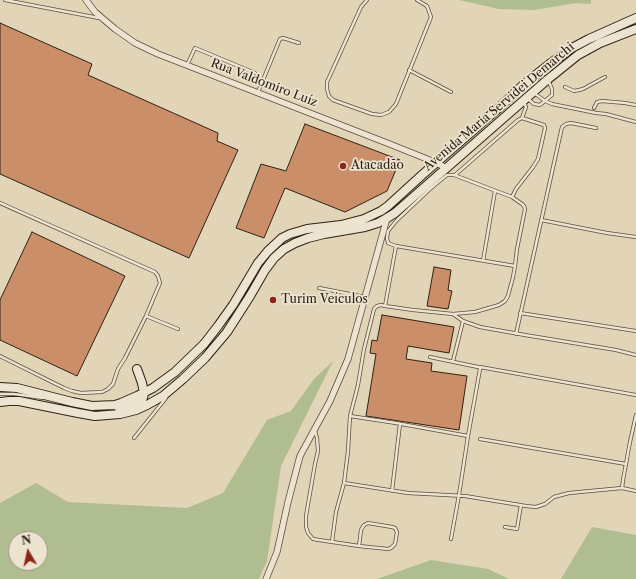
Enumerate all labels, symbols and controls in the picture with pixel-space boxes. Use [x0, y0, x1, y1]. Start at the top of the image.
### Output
street label: Avenida Maria Servidei Demarchi [421, 40, 577, 174]
street label: Rua Valdomiro Luíz [209, 56, 319, 110]
place label: Atacadão [351, 159, 404, 173]
marker: Atacadão [338, 161, 348, 171]
place label: Turim Veículos [281, 293, 368, 307]
marker: Turim Veículos [268, 295, 278, 305]
north arrow [8, 531, 48, 571]
text: N [20, 532, 32, 548]

